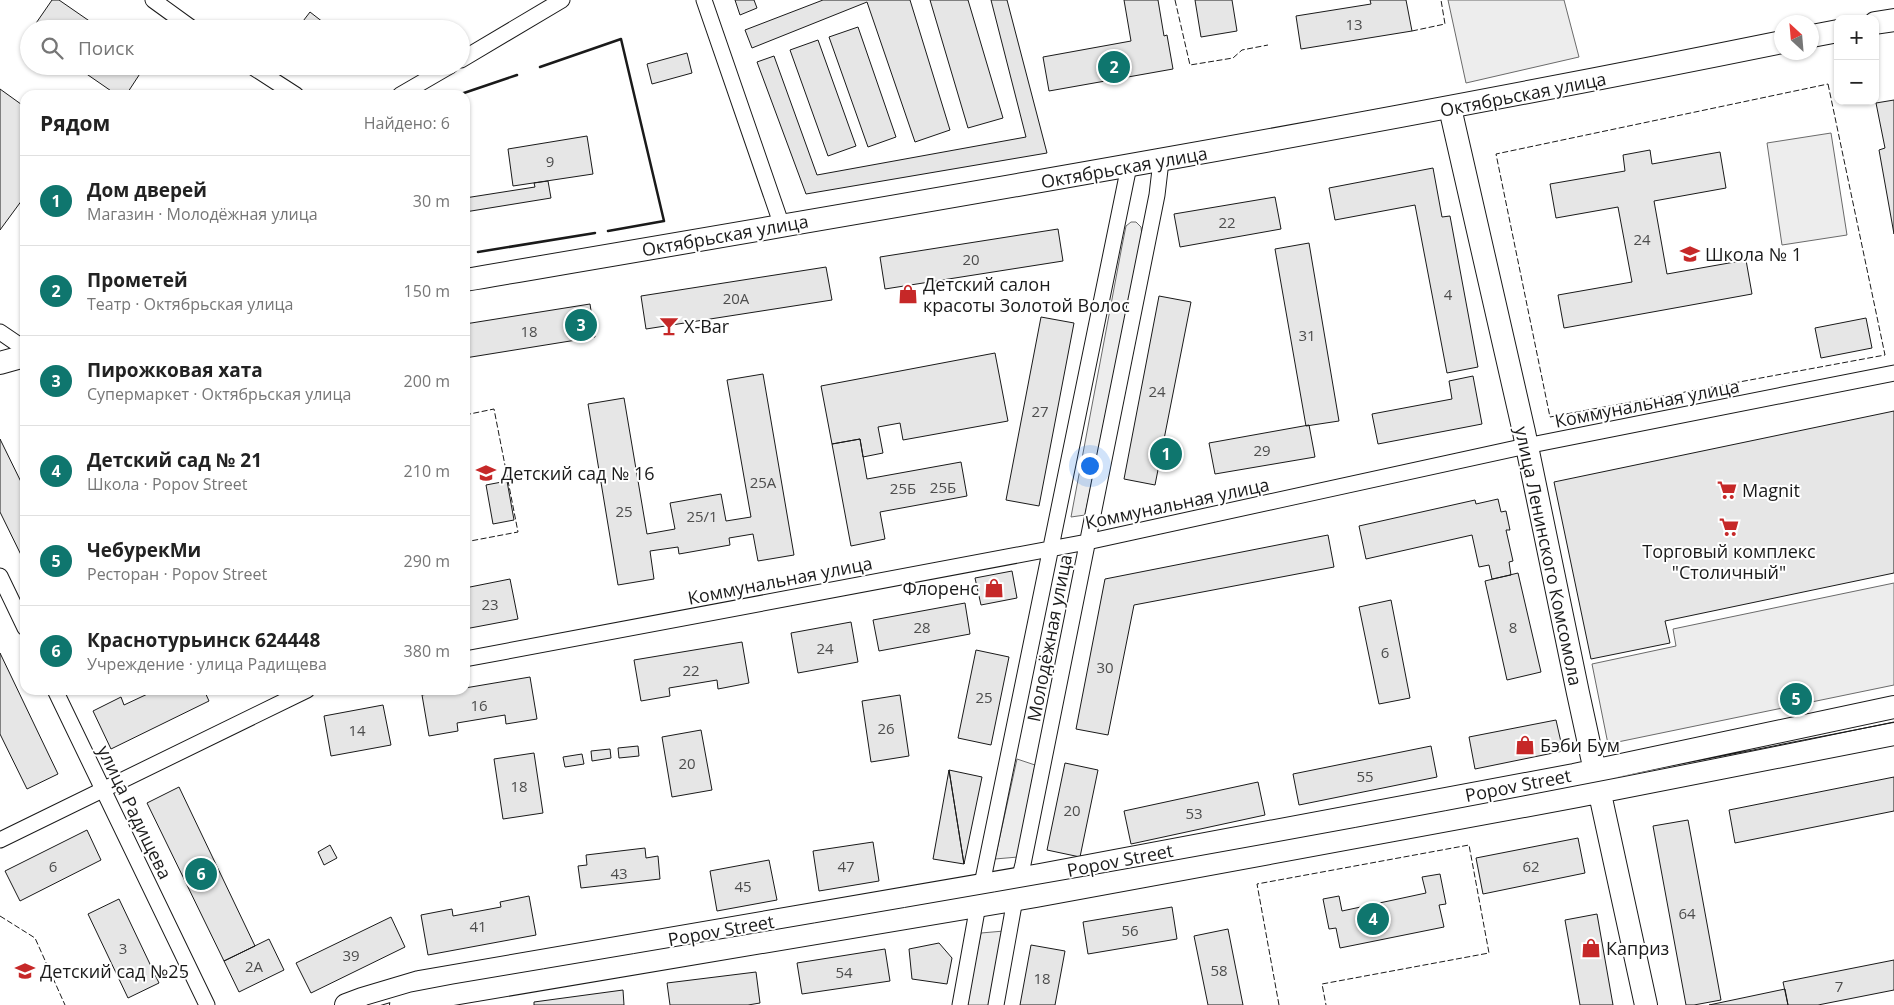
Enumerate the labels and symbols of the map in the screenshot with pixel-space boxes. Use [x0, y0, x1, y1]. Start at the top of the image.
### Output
house number: 13 [1345, 14, 1363, 34]
north arrow [1774, 15, 1819, 60]
pin: 2 [1098, 48, 1130, 86]
street label: Октябрьская улица [1438, 66, 1608, 122]
street label: Октябрьская улица [1039, 141, 1209, 193]
house number: 9 [546, 151, 554, 171]
street label: Октябрьская улица [640, 209, 810, 261]
house number: 22 [1218, 212, 1236, 232]
house number: 24 [1633, 229, 1651, 249]
place label: Школа № 1 [1705, 242, 1802, 266]
school or university icon: Школа № 1 [1679, 243, 1701, 265]
house number: 20 [962, 249, 980, 269]
place label: Детский салон красоты Золотой Волос [923, 272, 1130, 317]
shop icon: Детский салон красоты Золотой Волос [897, 283, 919, 305]
house number: 4 [1444, 284, 1453, 304]
house number: 20А [723, 288, 750, 308]
pin: 3 [565, 306, 597, 344]
place label: X-Bar [684, 314, 730, 338]
bar icon: X-Bar [658, 315, 680, 337]
house number: 18 [520, 321, 538, 341]
house number: 31 [1298, 325, 1316, 345]
street label: Коммунальная улица [1553, 373, 1741, 433]
house number: 24 [1148, 381, 1166, 401]
house number: 27 [1031, 401, 1049, 421]
street label: улица Ленинского Комсомола [1510, 424, 1588, 688]
pin: 1 [1150, 435, 1182, 473]
house number: 29 [1253, 440, 1271, 460]
your location [1077, 453, 1103, 479]
place label: Детский сад № 16 [501, 461, 655, 485]
school or university icon: Детский сад № 16 [475, 462, 497, 484]
house number: 25А [750, 472, 777, 492]
street label: Коммунальная улица [1083, 472, 1271, 534]
house number: 25Б [930, 477, 956, 497]
house number: 25Б [890, 478, 916, 498]
place label: Magnit [1742, 478, 1800, 502]
supermarket icon: Magnit [1716, 479, 1738, 501]
house number: 25 [615, 501, 633, 521]
house number: 25/1 [686, 506, 718, 526]
supermarket icon: Торговый комплекс "Столичный" [1718, 516, 1740, 538]
place label: Торговый комплекс "Столичный" [1642, 539, 1816, 584]
street label: Коммунальная улица [686, 550, 874, 610]
street label: Молодёжная улица [1021, 552, 1077, 724]
place label: Флоренс [902, 576, 979, 600]
shop icon: Флоренс [983, 577, 1005, 599]
house number: 23 [481, 594, 499, 614]
house number: 28 [913, 617, 931, 637]
house number: 8 [1509, 617, 1517, 637]
house number: 24 [816, 638, 834, 658]
house number: 6 [1381, 642, 1389, 662]
house number: 30 [1096, 657, 1114, 677]
house number: 22 [682, 660, 700, 680]
pin: 5 [1780, 680, 1812, 718]
house number: 25 [975, 687, 993, 707]
house number: 16 [470, 695, 488, 715]
house number: 26 [877, 718, 895, 738]
house number: 14 [348, 720, 366, 740]
place label: Бэби Бум [1540, 733, 1620, 757]
shop icon: Бэби Бум [1514, 734, 1536, 756]
street label: улица Радищева [92, 741, 178, 883]
house number: 20 [678, 753, 696, 773]
street label: Popov Street [1463, 763, 1573, 807]
house number: 55 [1356, 766, 1374, 786]
house number: 18 [510, 776, 528, 796]
house number: 20 [1063, 800, 1081, 820]
house number: 53 [1185, 803, 1203, 823]
street label: Popov Street [1065, 838, 1175, 882]
pin: 6 [185, 855, 217, 893]
house number: 6 [49, 856, 57, 876]
house number: 47 [837, 856, 855, 876]
house number: 62 [1522, 856, 1540, 876]
house number: 43 [610, 863, 628, 883]
house number: 45 [734, 876, 752, 896]
pin: 4 [1357, 900, 1389, 938]
house number: 64 [1678, 903, 1696, 923]
street label: Popov Street [666, 909, 776, 951]
house number: 41 [469, 916, 487, 936]
house number: 56 [1121, 920, 1139, 940]
place label: Каприз [1606, 936, 1669, 960]
shop icon: Каприз [1580, 937, 1602, 959]
house number: 3 [119, 938, 127, 958]
house number: 39 [342, 945, 360, 965]
house number: 2А [245, 956, 264, 976]
place label: Детский сад №25 [40, 959, 189, 983]
school or university icon: Детский сад №25 [14, 960, 36, 982]
house number: 58 [1210, 960, 1228, 980]
house number: 54 [835, 962, 853, 982]
house number: 18 [1033, 968, 1051, 988]
house number: 7 [1835, 976, 1843, 996]

